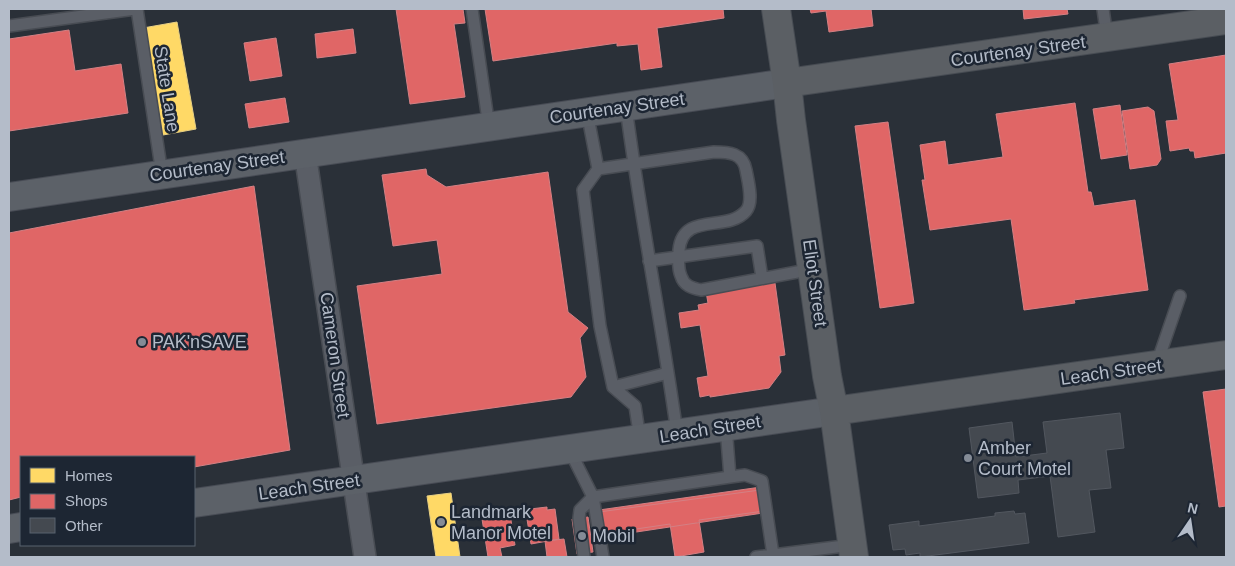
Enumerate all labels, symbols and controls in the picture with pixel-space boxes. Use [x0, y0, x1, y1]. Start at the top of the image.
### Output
street label: Courtenay Street [949, 32, 1087, 70]
street label: State Lane [150, 44, 184, 134]
street label: Courtenay Street [548, 89, 686, 127]
street label: Courtenay Street [148, 147, 286, 185]
street label: Eliot Street [799, 238, 831, 328]
street label: Cameron Street [316, 291, 354, 419]
place label: PAK'nSAVE [152, 332, 247, 352]
marker: PAK'nSAVE [136, 336, 148, 348]
street label: Leach Street [1059, 355, 1163, 389]
street label: Leach Street [658, 411, 762, 447]
place label: Amber Court Motel [978, 438, 1071, 479]
marker: Amber Court Motel [962, 452, 974, 464]
legend [20, 456, 195, 546]
text: Homes [65, 467, 113, 484]
street label: Leach Street [257, 470, 361, 504]
text: Shops [65, 492, 108, 509]
north arrow [1165, 496, 1215, 546]
text: N [1186, 499, 1200, 517]
place label: Landmark Manor Motel [451, 502, 551, 543]
marker: Landmark Manor Motel [435, 516, 447, 528]
text: Other [65, 517, 103, 534]
place label: Mobil [592, 526, 635, 546]
marker: Mobil [576, 530, 588, 542]

